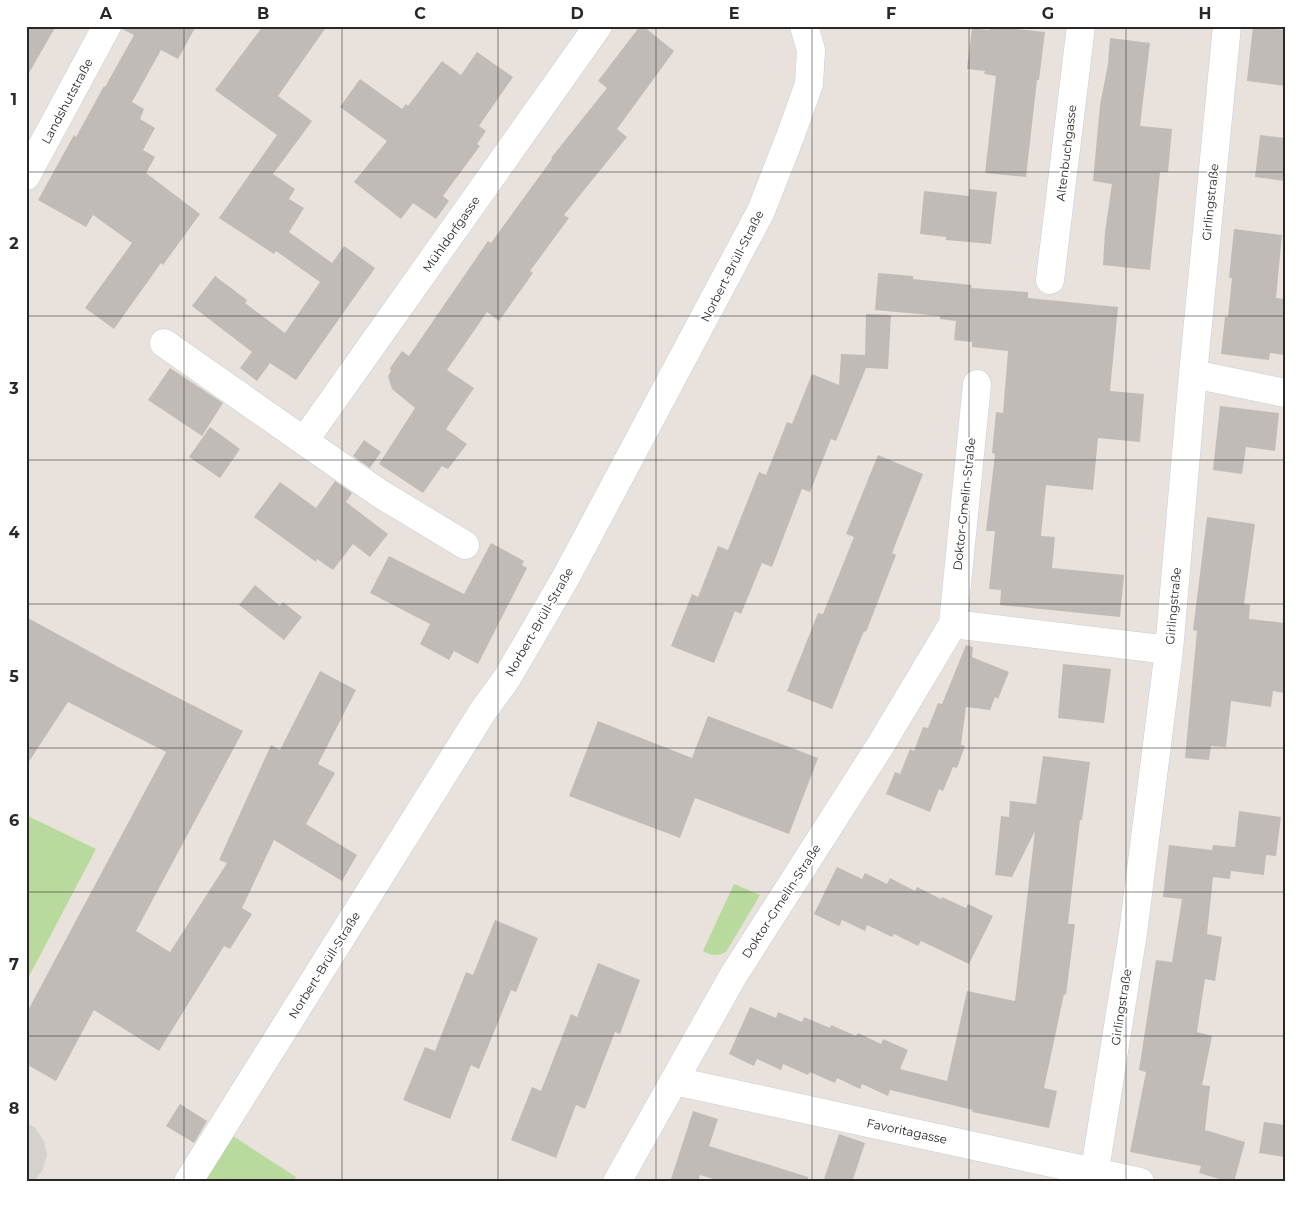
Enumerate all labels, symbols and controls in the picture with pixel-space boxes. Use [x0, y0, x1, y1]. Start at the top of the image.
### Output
text: A [99, 4, 113, 23]
text: B [257, 4, 269, 23]
text: C [414, 4, 426, 23]
text: D [570, 4, 584, 23]
text: E [729, 4, 739, 23]
text: F [886, 4, 896, 23]
text: G [1042, 4, 1054, 23]
text: H [1199, 4, 1211, 23]
street label: Landshutstraße [38, 56, 96, 146]
text: 1 [11, 90, 17, 109]
street label: Altenbuchgasse [1053, 104, 1079, 202]
street label: Girlingstraße [1198, 163, 1222, 241]
street label: Mühldorfgasse [419, 193, 483, 275]
street label: Norbert-Brüll-Straße [697, 208, 767, 324]
text: 2 [9, 234, 19, 253]
text: 3 [8, 379, 19, 398]
street label: Doktor-Gmelin-Straße [950, 437, 978, 571]
text: 4 [8, 523, 20, 542]
street label: Norbert-Brüll-Straße [502, 565, 576, 679]
street label: Girlingstraße [1162, 567, 1184, 645]
text: 5 [9, 667, 19, 686]
text: 6 [9, 811, 19, 830]
street label: Doktor-Gmelin-Straße [738, 841, 824, 961]
street label: Norbert-Brüll-Straße [285, 909, 363, 1021]
text: 7 [9, 955, 19, 974]
street label: Girlingstraße [1108, 968, 1134, 1046]
text: 8 [9, 1099, 19, 1118]
street label: Favoritagasse [865, 1115, 949, 1147]

